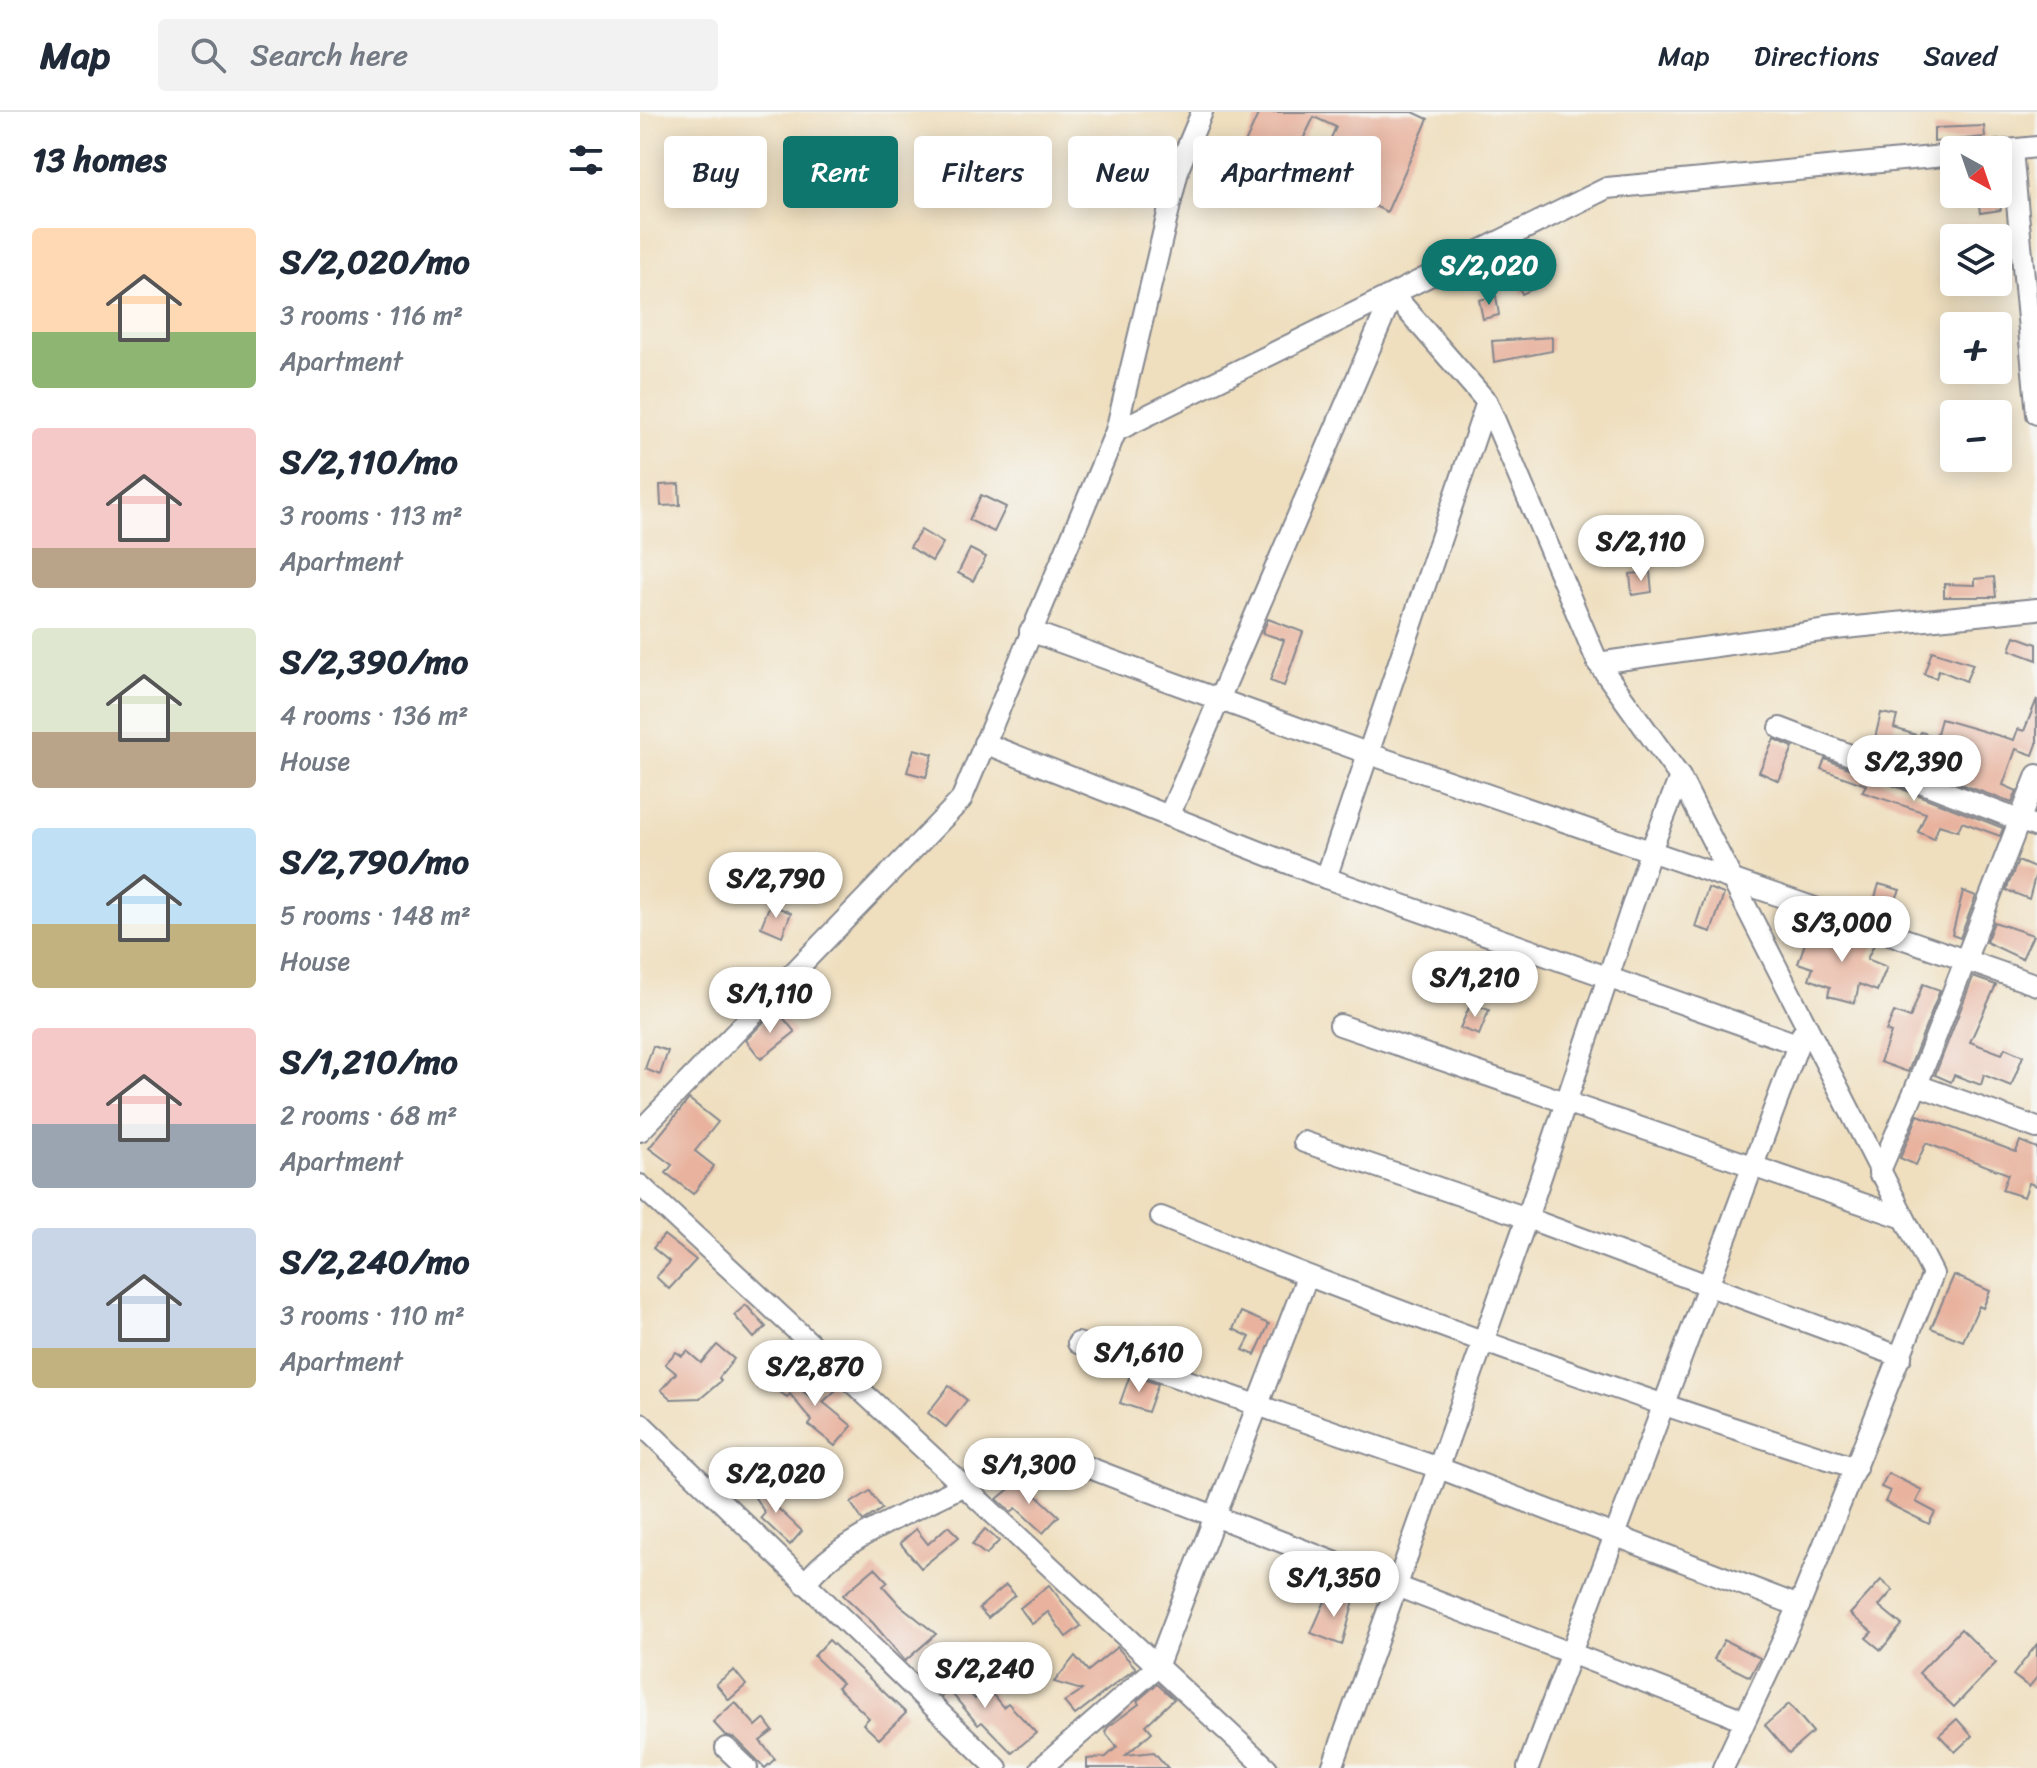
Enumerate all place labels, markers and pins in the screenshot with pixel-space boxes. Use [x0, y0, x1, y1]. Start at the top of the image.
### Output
pin: S/2,020 [1415, 239, 1563, 307]
pin: S/2,110 [1567, 515, 1715, 583]
pin: S/2,390 [1840, 735, 1988, 803]
pin: S/2,790 [702, 852, 850, 920]
pin: S/3,000 [1768, 896, 1916, 964]
pin: S/1,210 [1401, 951, 1549, 1019]
pin: S/1,110 [696, 967, 844, 1035]
pin: S/1,610 [1065, 1326, 1213, 1394]
pin: S/2,870 [741, 1340, 889, 1408]
pin: S/1,300 [955, 1438, 1103, 1506]
pin: S/2,020 [702, 1447, 850, 1515]
pin: S/1,350 [1260, 1551, 1408, 1619]
pin: S/2,240 [911, 1642, 1059, 1710]

